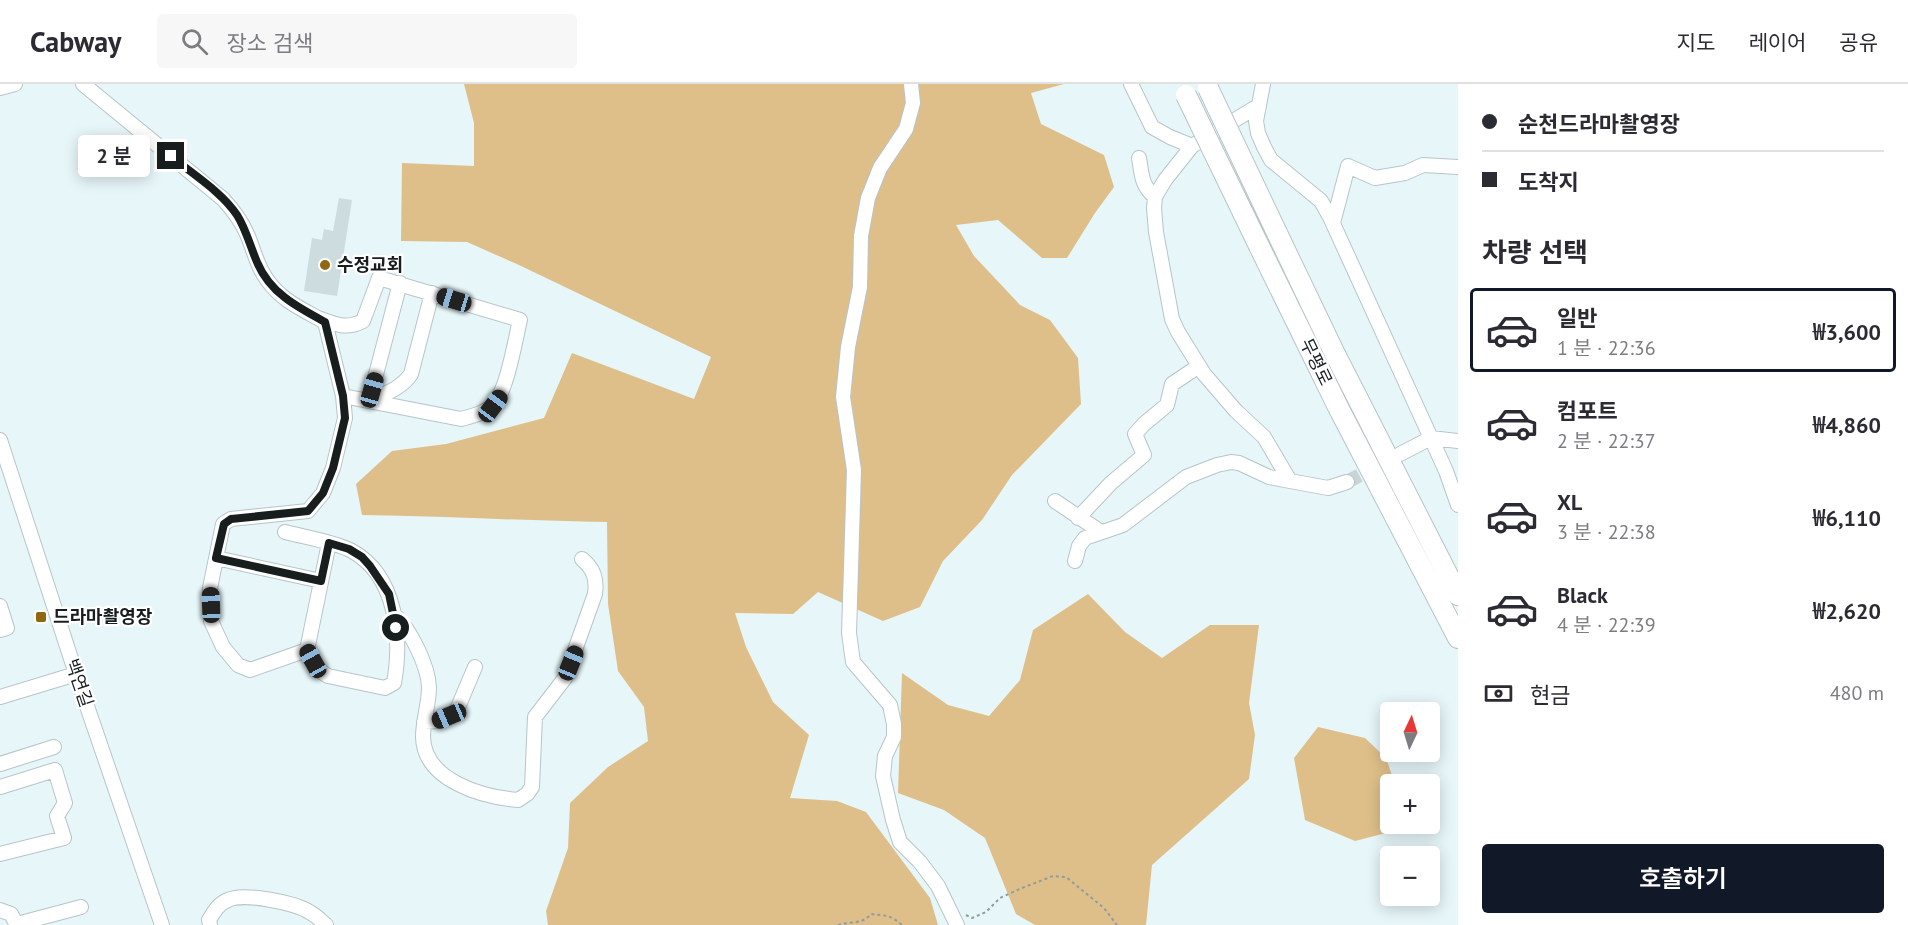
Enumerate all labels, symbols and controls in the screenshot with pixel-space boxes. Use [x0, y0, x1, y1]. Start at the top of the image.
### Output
search box [157, 14, 577, 68]
text: Cabway [30, 23, 121, 60]
icon: search [178, 25, 211, 58]
text: 장소 검색 [226, 29, 313, 57]
text: 지도 [1677, 29, 1715, 56]
text: 레이어 [1748, 29, 1806, 56]
text: 공유 [1839, 29, 1878, 56]
text: 순천드라마촬영장 [1518, 110, 1680, 138]
callout: 2 분 [78, 135, 150, 177]
route end [157, 142, 184, 169]
text: 2 분 [97, 143, 131, 169]
text: 도착지 [1518, 168, 1579, 196]
text: 차량 선택 [1482, 235, 1588, 269]
place label: 수정교회 [337, 253, 403, 276]
marker: 수정교회 [318, 258, 332, 272]
car [434, 286, 474, 314]
icon: car [1485, 303, 1539, 357]
text: 일반 [1557, 304, 1597, 332]
text: ₩3,600 [1813, 318, 1881, 346]
street label: 무평로 [1295, 334, 1338, 389]
text: 1 분 · 22:36 [1557, 335, 1656, 361]
car [358, 370, 386, 410]
car [475, 386, 511, 426]
icon: car [1485, 396, 1539, 450]
text: 컴포트 [1557, 397, 1618, 425]
text: ₩4,860 [1813, 411, 1881, 439]
text: 2 분 · 22:37 [1557, 428, 1656, 454]
text: XL [1557, 488, 1582, 516]
icon: car [1485, 489, 1539, 543]
text: ₩6,110 [1813, 504, 1881, 532]
text: 3 분 · 22:38 [1557, 519, 1656, 545]
text: Black [1557, 581, 1608, 609]
icon: car [1485, 582, 1539, 636]
car [201, 587, 221, 623]
text: ₩2,620 [1813, 597, 1881, 625]
place label: 드라마촬영장 [53, 605, 153, 628]
marker: 드라마촬영장 [34, 610, 48, 624]
text: 4 분 · 22:39 [1557, 612, 1656, 638]
route start [382, 614, 409, 641]
car [296, 641, 330, 681]
car [556, 643, 586, 683]
street label: 백연길 [61, 656, 98, 710]
icon: cash [1482, 677, 1515, 710]
text: 480 m [1830, 680, 1884, 706]
text: 현금 [1530, 681, 1570, 709]
car [429, 701, 469, 731]
north arrow [1380, 702, 1440, 762]
map controls [1380, 702, 1440, 906]
button: + [1380, 774, 1440, 834]
button: 호출하기 [1482, 844, 1884, 913]
button: − [1380, 846, 1440, 906]

